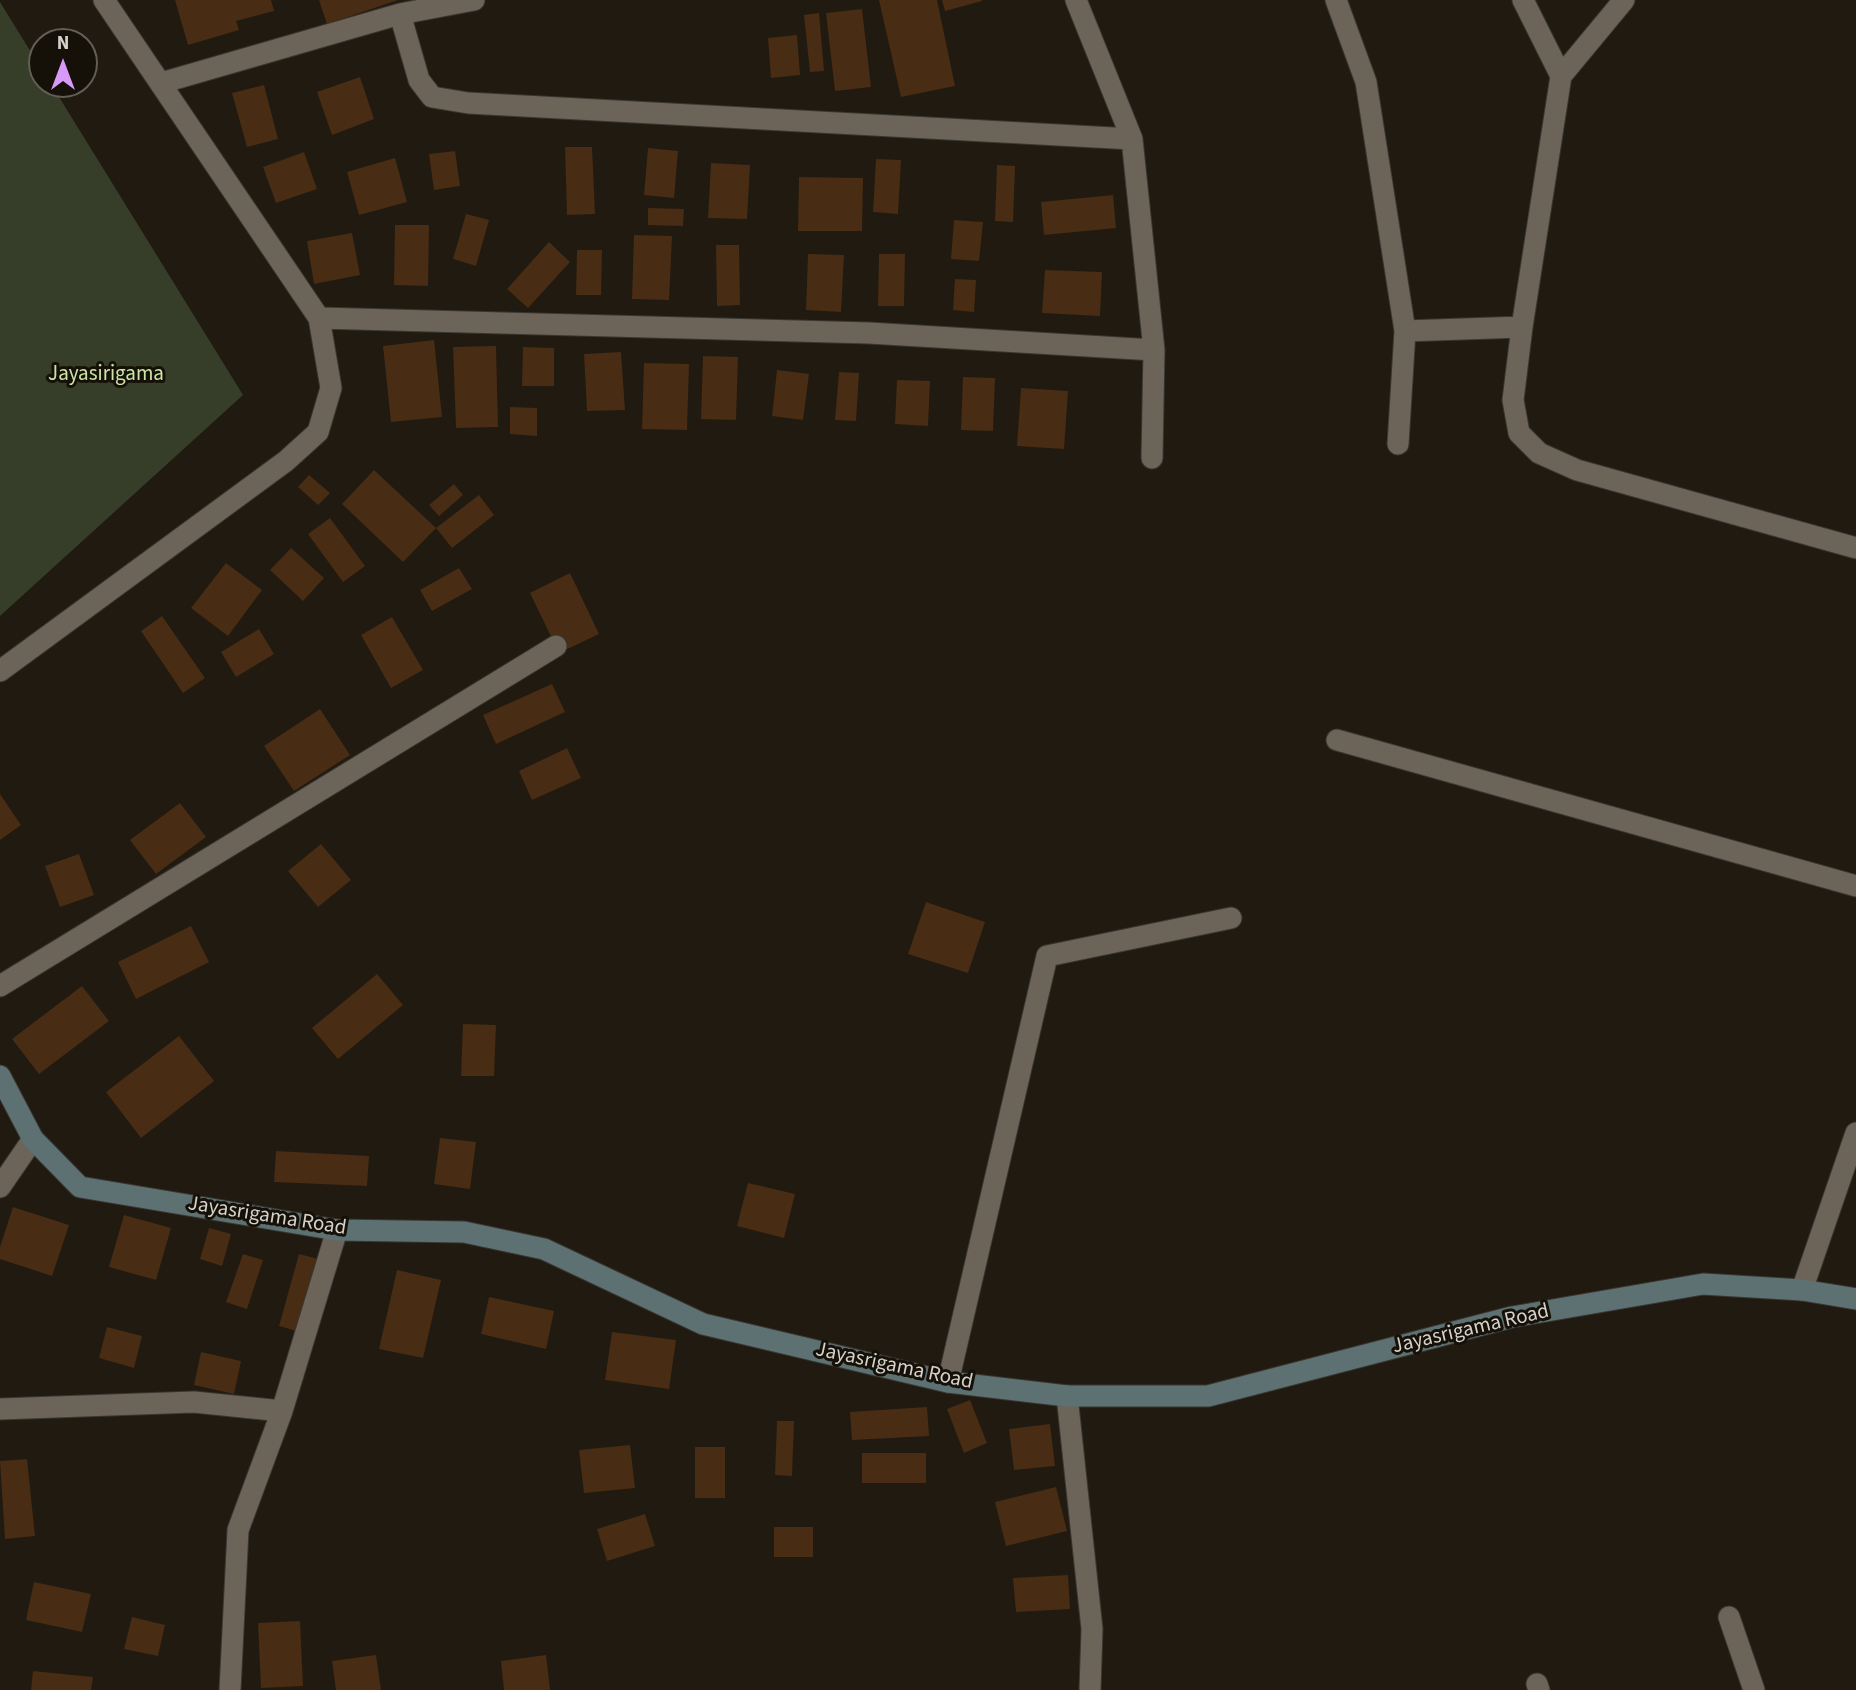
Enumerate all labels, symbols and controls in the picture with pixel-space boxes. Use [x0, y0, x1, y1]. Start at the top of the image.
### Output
north arrow [28, 28, 98, 98]
text: N [57, 30, 69, 57]
park label: Jayasirigama [48, 362, 164, 388]
street label: Jayasrigama Road [186, 1192, 348, 1242]
street label: Jayasrigama Road [1390, 1300, 1552, 1360]
street label: Jayasrigama Road [813, 1338, 975, 1396]

